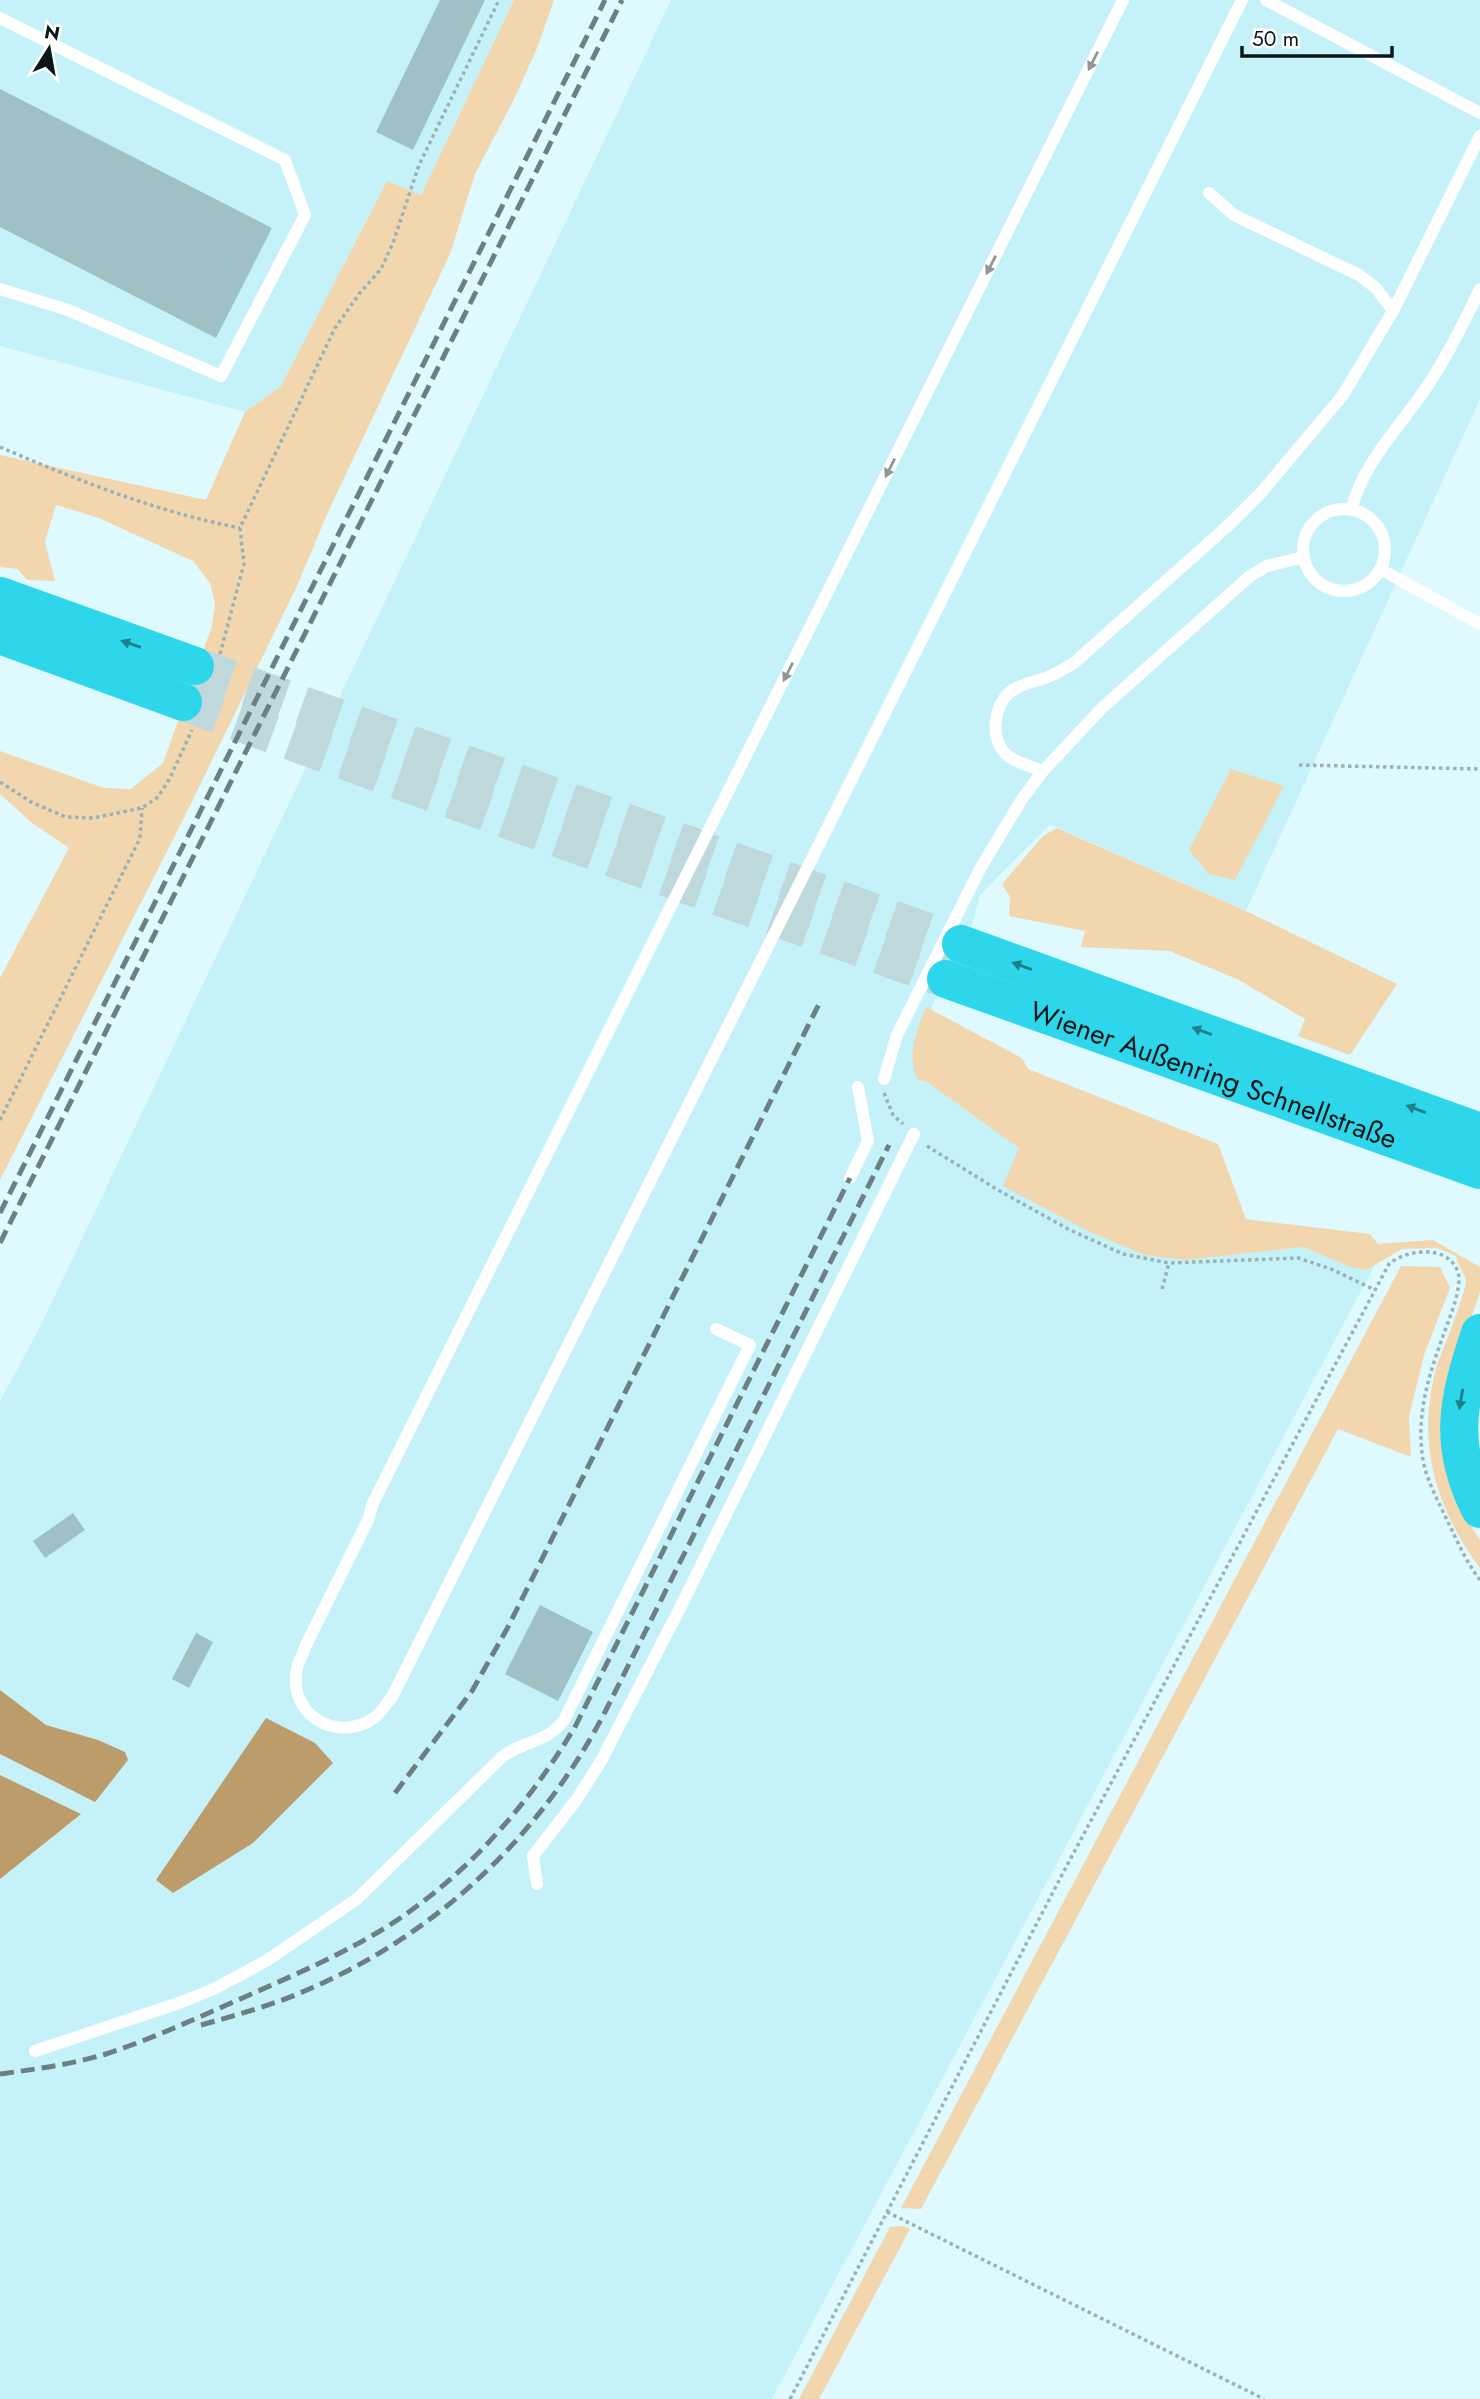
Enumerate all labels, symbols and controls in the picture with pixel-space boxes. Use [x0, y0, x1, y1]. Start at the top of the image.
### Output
north arrow [14, 14, 84, 84]
scale bar [1242, 14, 1392, 58]
text: N [42, 18, 62, 47]
text: 50 m [1252, 24, 1299, 54]
one-way arrow [1087, 51, 1098, 71]
one-way arrow [986, 255, 997, 275]
one-way arrow [884, 458, 895, 478]
one-way arrow [120, 638, 141, 649]
one-way arrow [782, 662, 794, 682]
one-way arrow [1011, 961, 1032, 972]
street label: Wiener Außenring Schnellstraße [1024, 990, 1402, 1159]
one-way arrow [1191, 1025, 1212, 1036]
one-way arrow [1405, 1103, 1426, 1114]
one-way arrow [1455, 1388, 1466, 1410]

